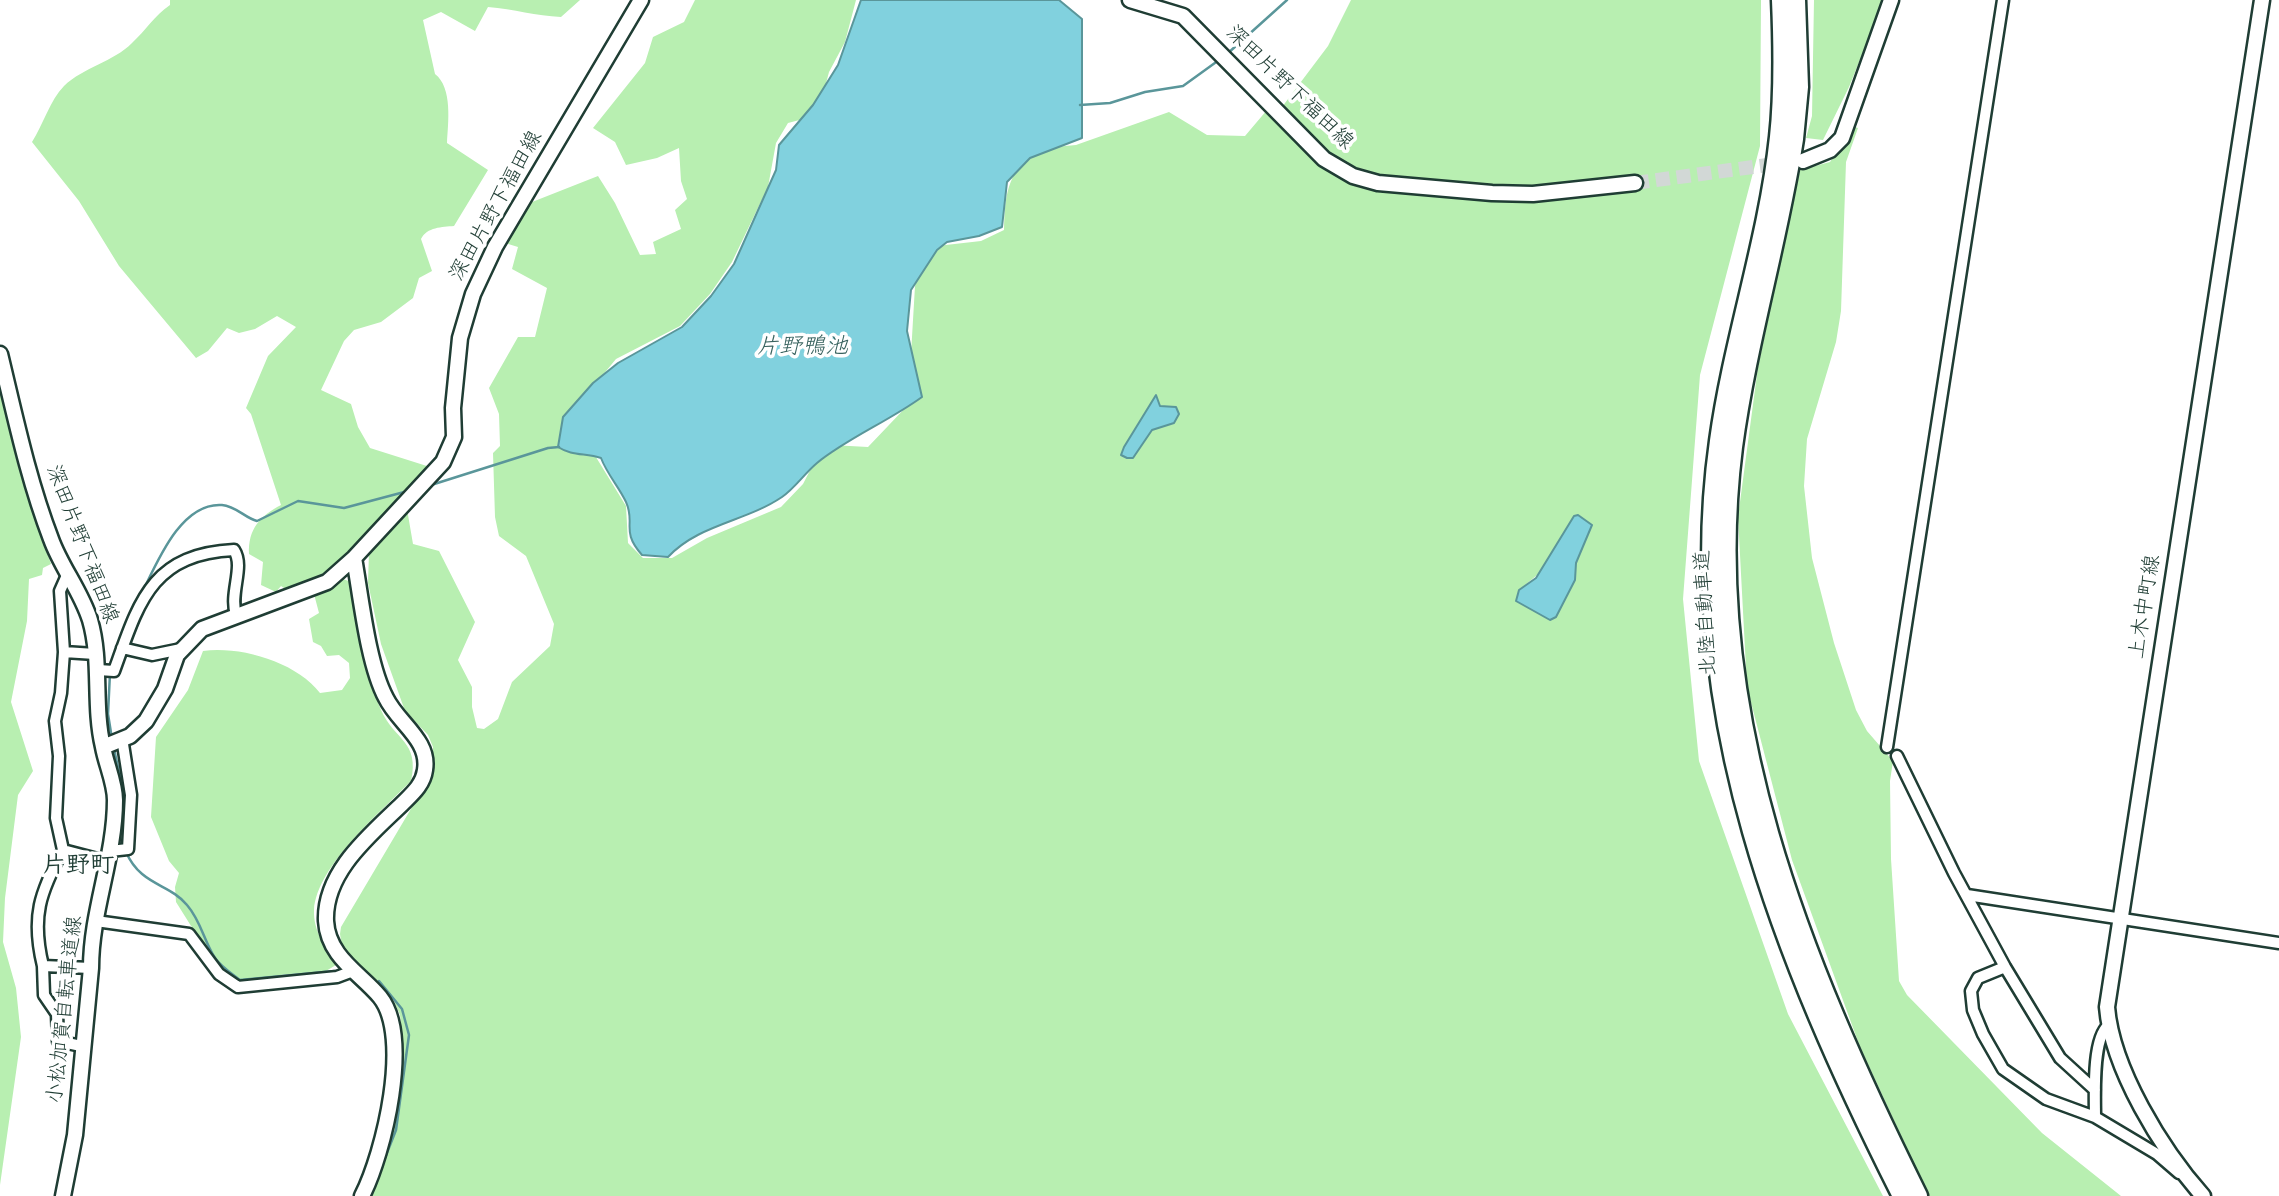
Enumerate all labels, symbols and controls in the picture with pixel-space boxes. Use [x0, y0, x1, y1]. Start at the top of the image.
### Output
street label: 深田片野下福田線 [1219, 22, 1357, 156]
street label: 深田片野下福田線 [446, 127, 550, 287]
water label: 片野鴨池 [756, 335, 848, 363]
street label: 深田片野下福田線 [38, 462, 122, 628]
street label: 北陸自動車道 [1692, 549, 1724, 677]
street label: 上木中町線 [2126, 553, 2168, 661]
district label: 片野町 [42, 854, 114, 882]
street label: 小松加賀自転車道線 [45, 915, 89, 1105]

